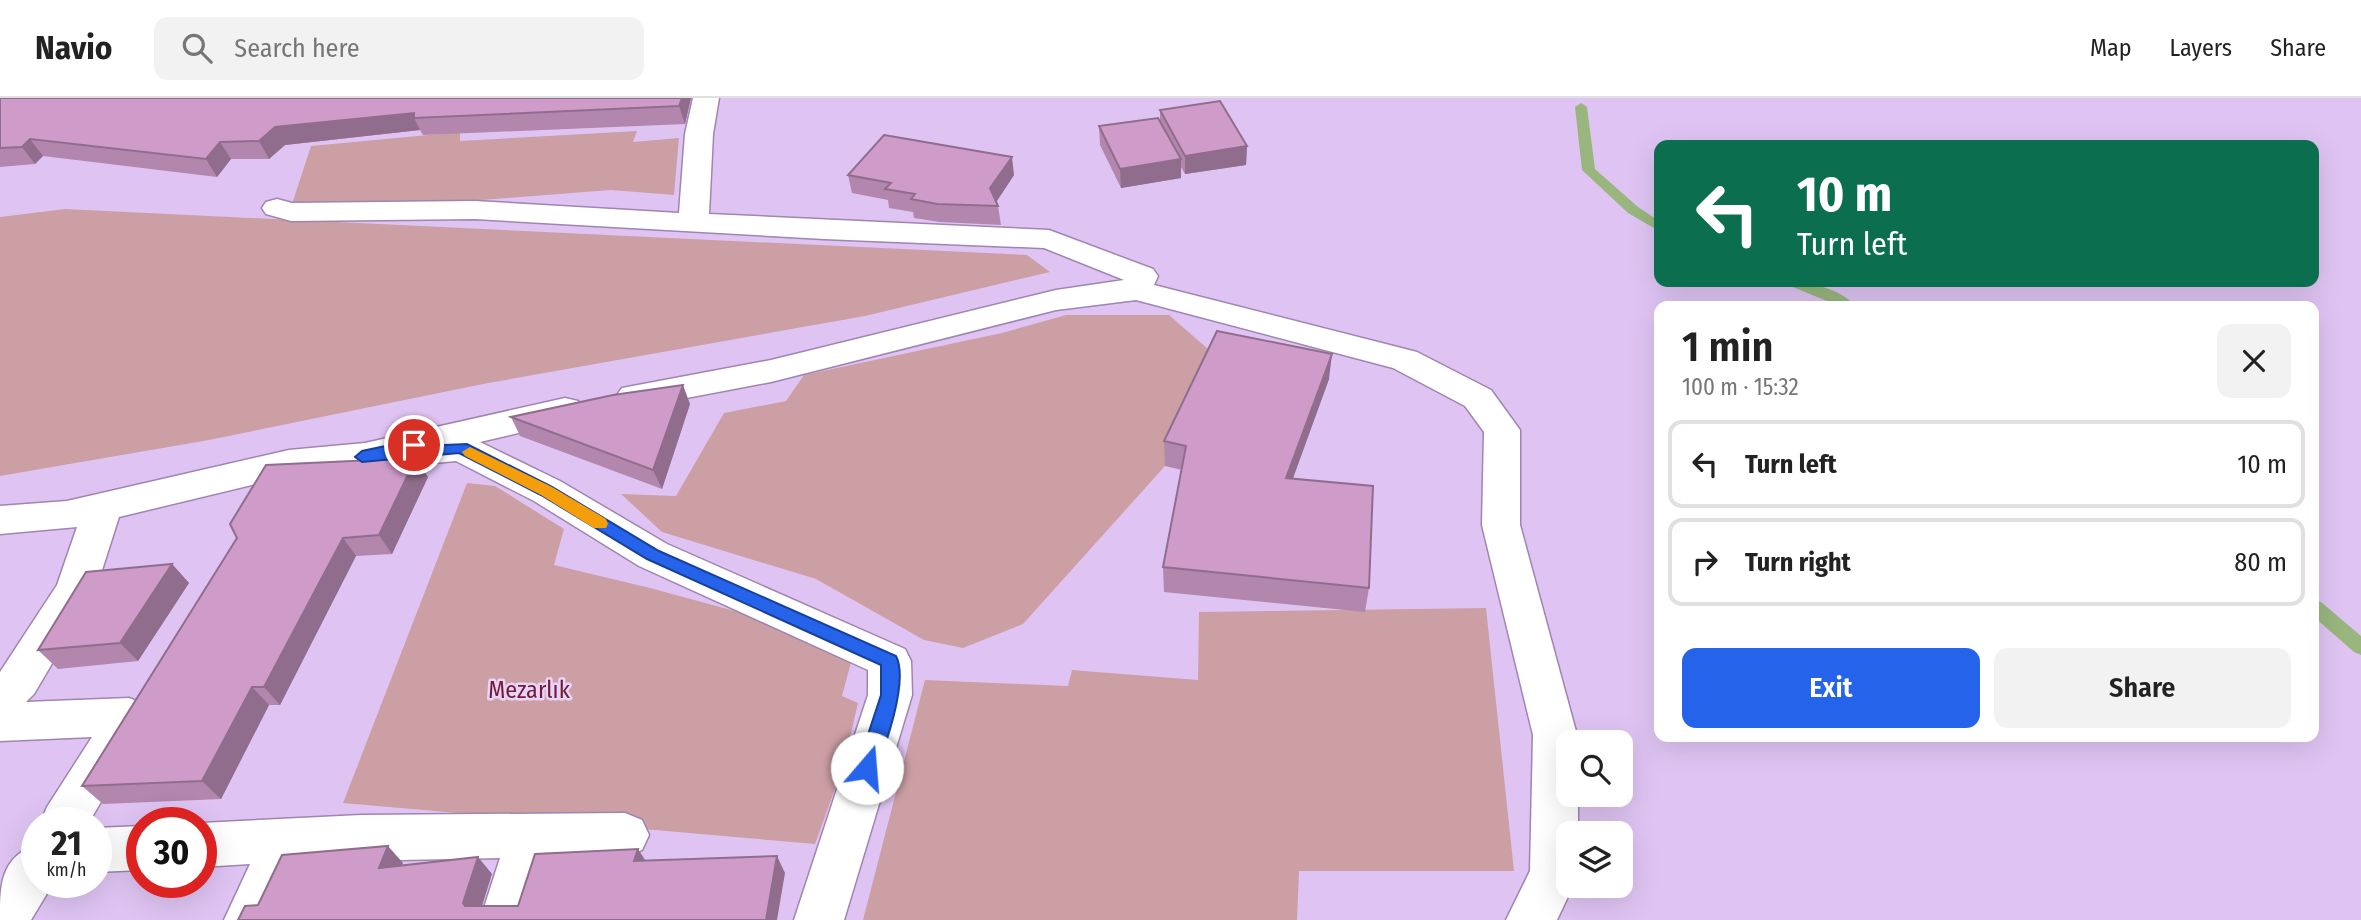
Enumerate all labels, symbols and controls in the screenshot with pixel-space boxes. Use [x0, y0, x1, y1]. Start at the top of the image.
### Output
search box [154, 17, 644, 80]
text: Navio [35, 28, 112, 68]
icon: search [178, 29, 216, 67]
text: Search here [234, 33, 360, 64]
text: Map [2090, 34, 2132, 62]
text: Layers [2170, 34, 2232, 62]
text: Share [2270, 34, 2326, 62]
text: 10 m [1797, 165, 1892, 224]
icon: left [1682, 168, 1773, 259]
text: Turn left [1797, 225, 1907, 263]
text: 1 min [1682, 322, 1773, 372]
button: close [2217, 324, 2291, 398]
text: 100 m · 15:32 [1682, 373, 1799, 401]
pin [384, 415, 444, 475]
icon: arrive [395, 426, 433, 464]
icon: left [1686, 445, 1724, 483]
text: Turn left [1745, 449, 1837, 480]
text: 10 m [2237, 449, 2287, 480]
icon: right [1686, 543, 1724, 581]
text: Turn right [1745, 547, 1851, 578]
text: 80 m [2234, 547, 2287, 578]
button: Exit [1682, 648, 1980, 728]
button: Share [1994, 648, 2291, 728]
park label: Mezarlık [488, 676, 571, 704]
map controls [1556, 730, 1633, 898]
button: search [1556, 730, 1633, 807]
position arrow [830, 731, 904, 805]
speed limit sign: 30 [126, 807, 217, 898]
button: layers [1556, 821, 1633, 898]
text: 21 [51, 822, 82, 864]
text: km/h [46, 859, 87, 881]

